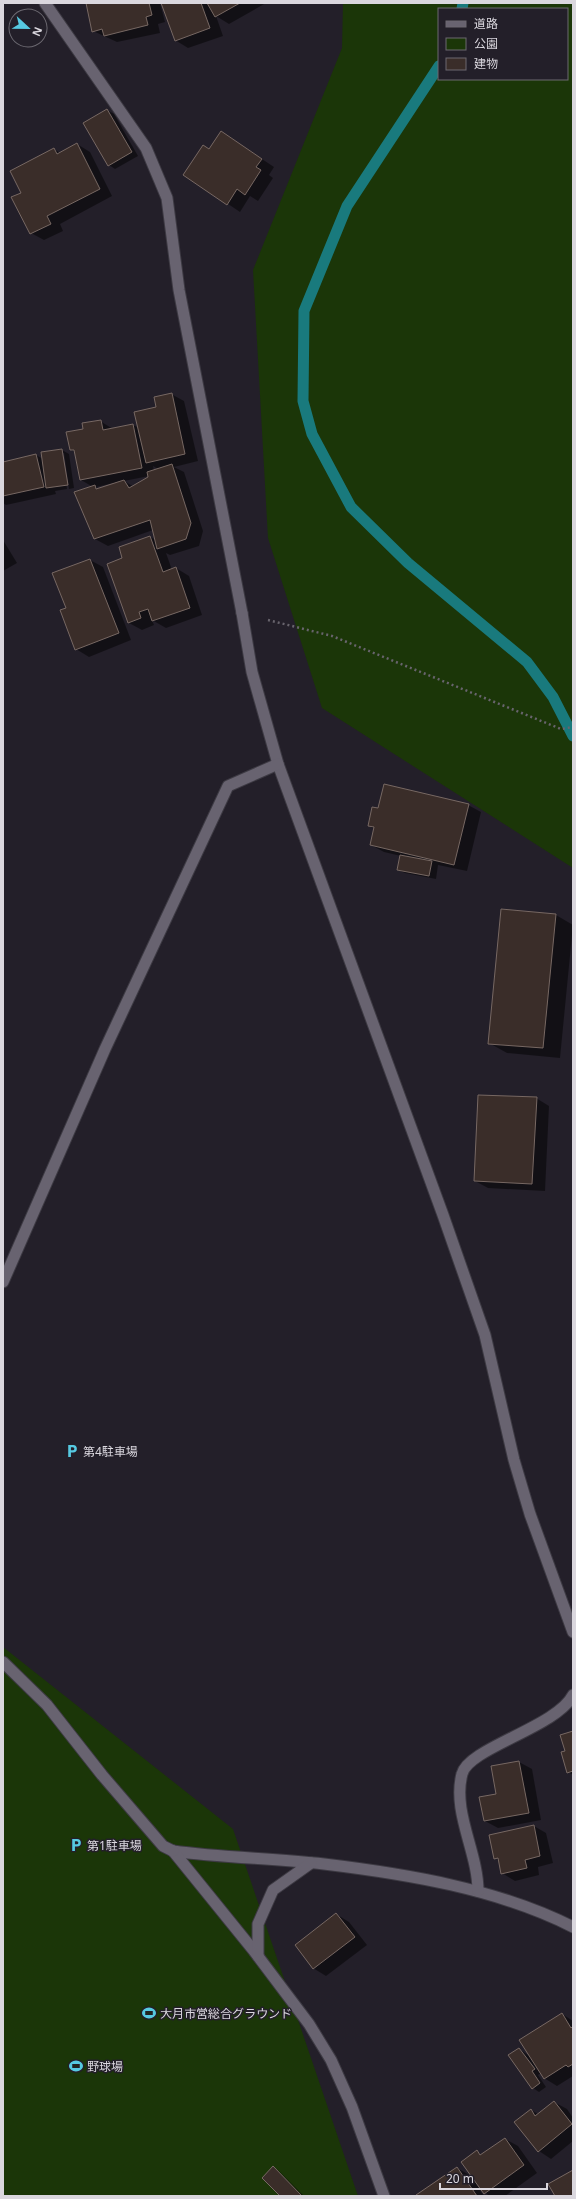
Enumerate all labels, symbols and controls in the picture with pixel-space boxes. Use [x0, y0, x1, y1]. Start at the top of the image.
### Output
north arrow [8, 8, 48, 48]
legend [438, 8, 568, 80]
text: 道路 [474, 15, 498, 32]
text: N [29, 25, 46, 39]
text: 公園 [474, 35, 498, 52]
text: 建物 [474, 55, 498, 72]
parking icon: 第4駐車場 [64, 1443, 80, 1459]
place label: 第4駐車場 [83, 1443, 138, 1460]
parking icon: 第1駐車場 [68, 1837, 84, 1853]
place label: 第1駐車場 [87, 1837, 142, 1854]
sports icon: 大月市営総合グラウンド [141, 2005, 157, 2021]
place label: 大月市営総合グラウンド [160, 2005, 292, 2022]
sports icon: 野球場 [68, 2058, 84, 2074]
place label: 野球場 [87, 2058, 123, 2075]
scale bar [440, 2165, 547, 2191]
text: 20 m [446, 2170, 474, 2187]

